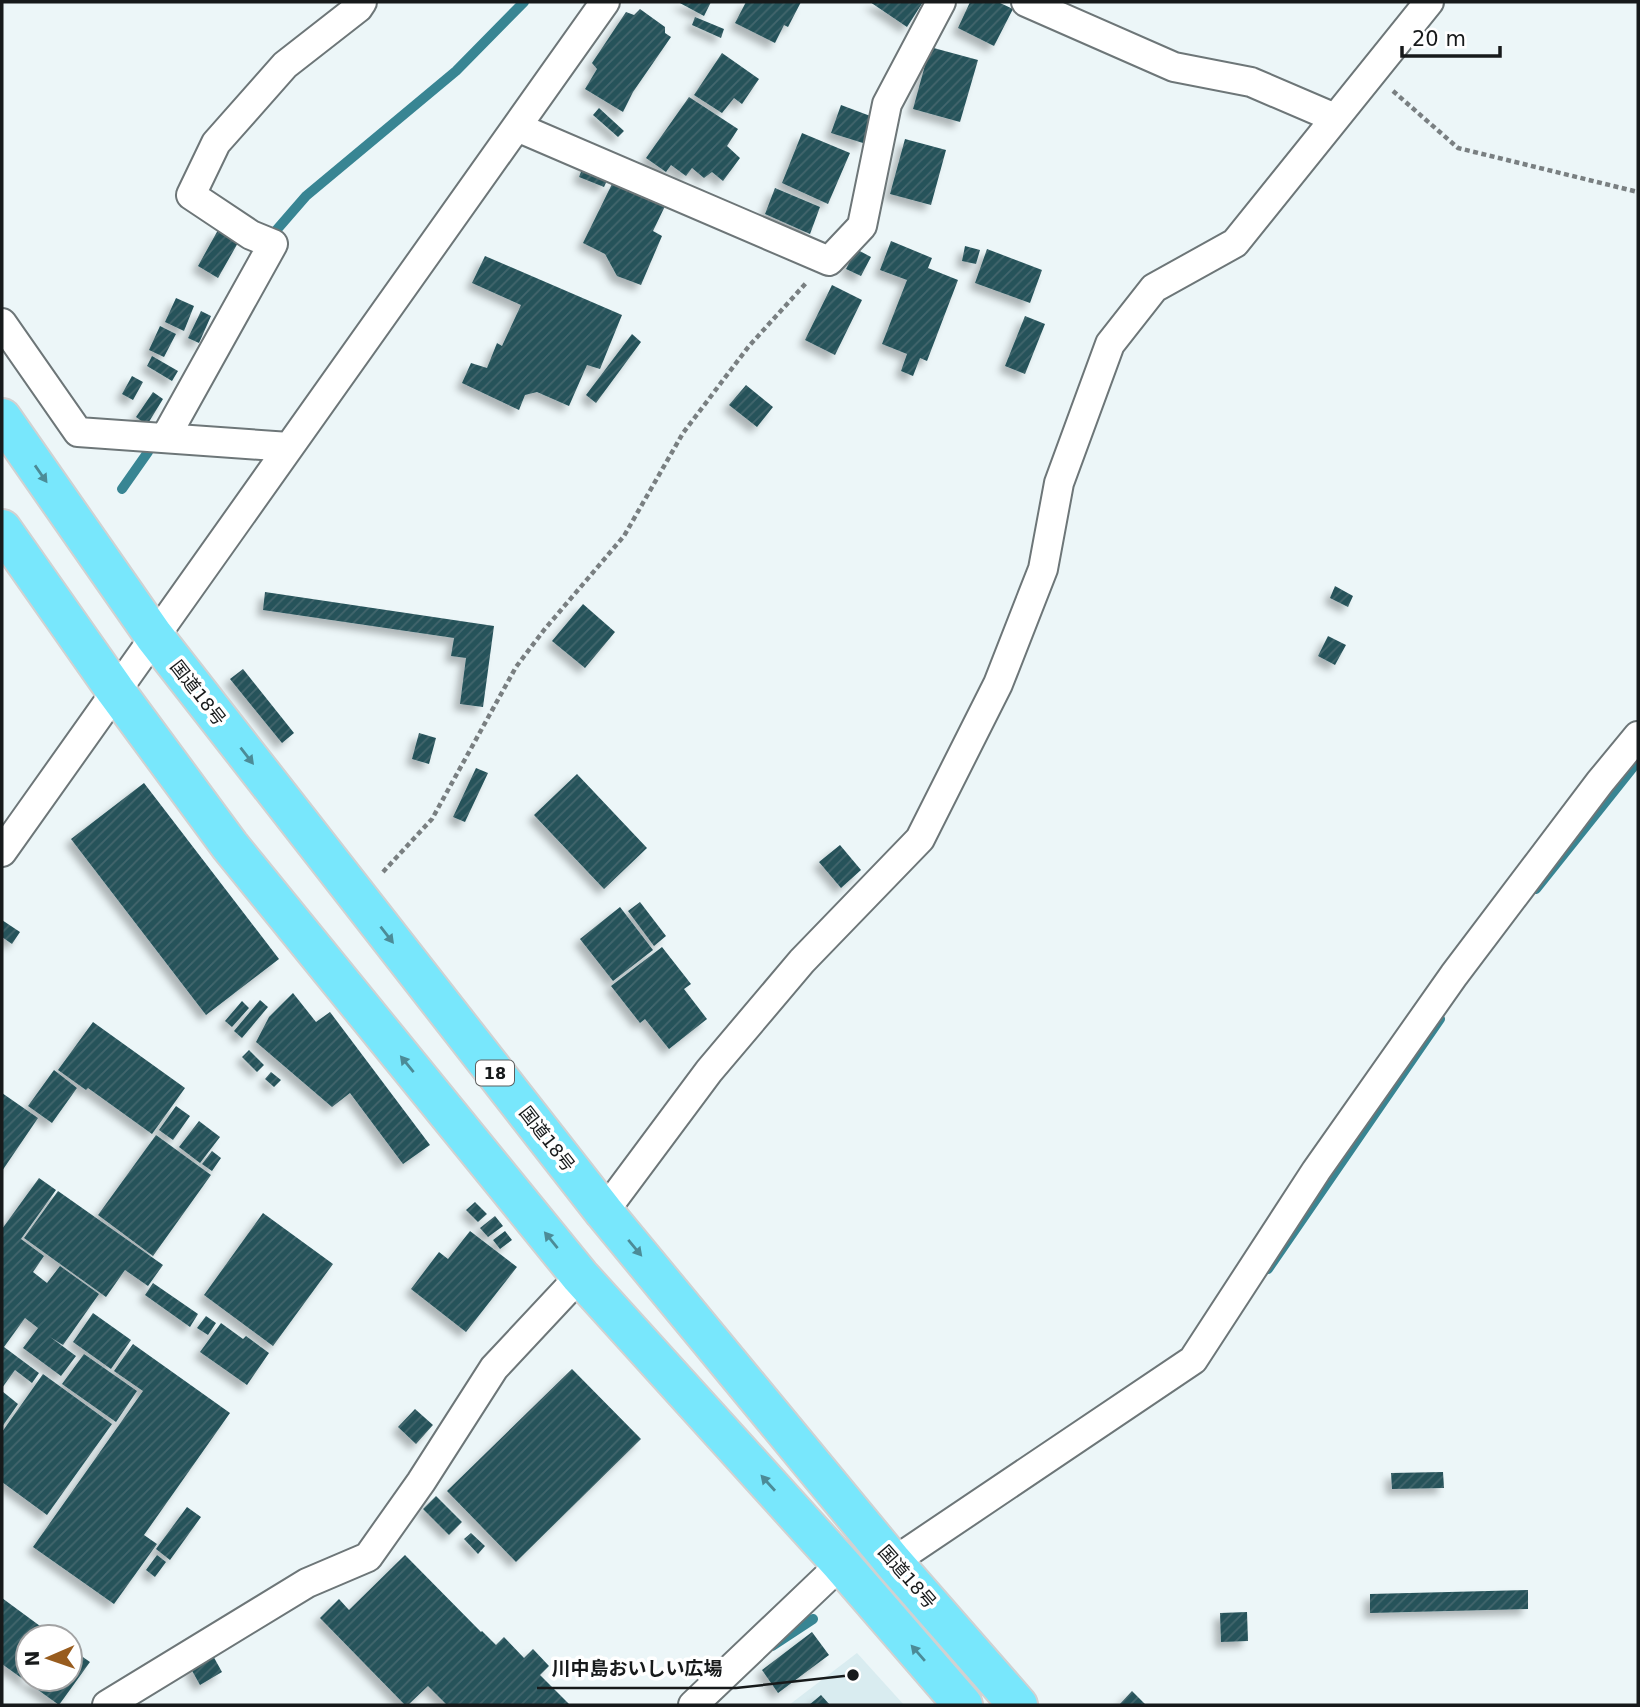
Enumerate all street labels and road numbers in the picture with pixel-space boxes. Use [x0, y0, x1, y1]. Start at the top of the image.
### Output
street label: 国道18号 [166, 656, 230, 729]
road number: 18 [476, 1060, 514, 1086]
street label: 国道18号 [515, 1102, 579, 1175]
street label: 国道18号 [874, 1541, 941, 1613]

